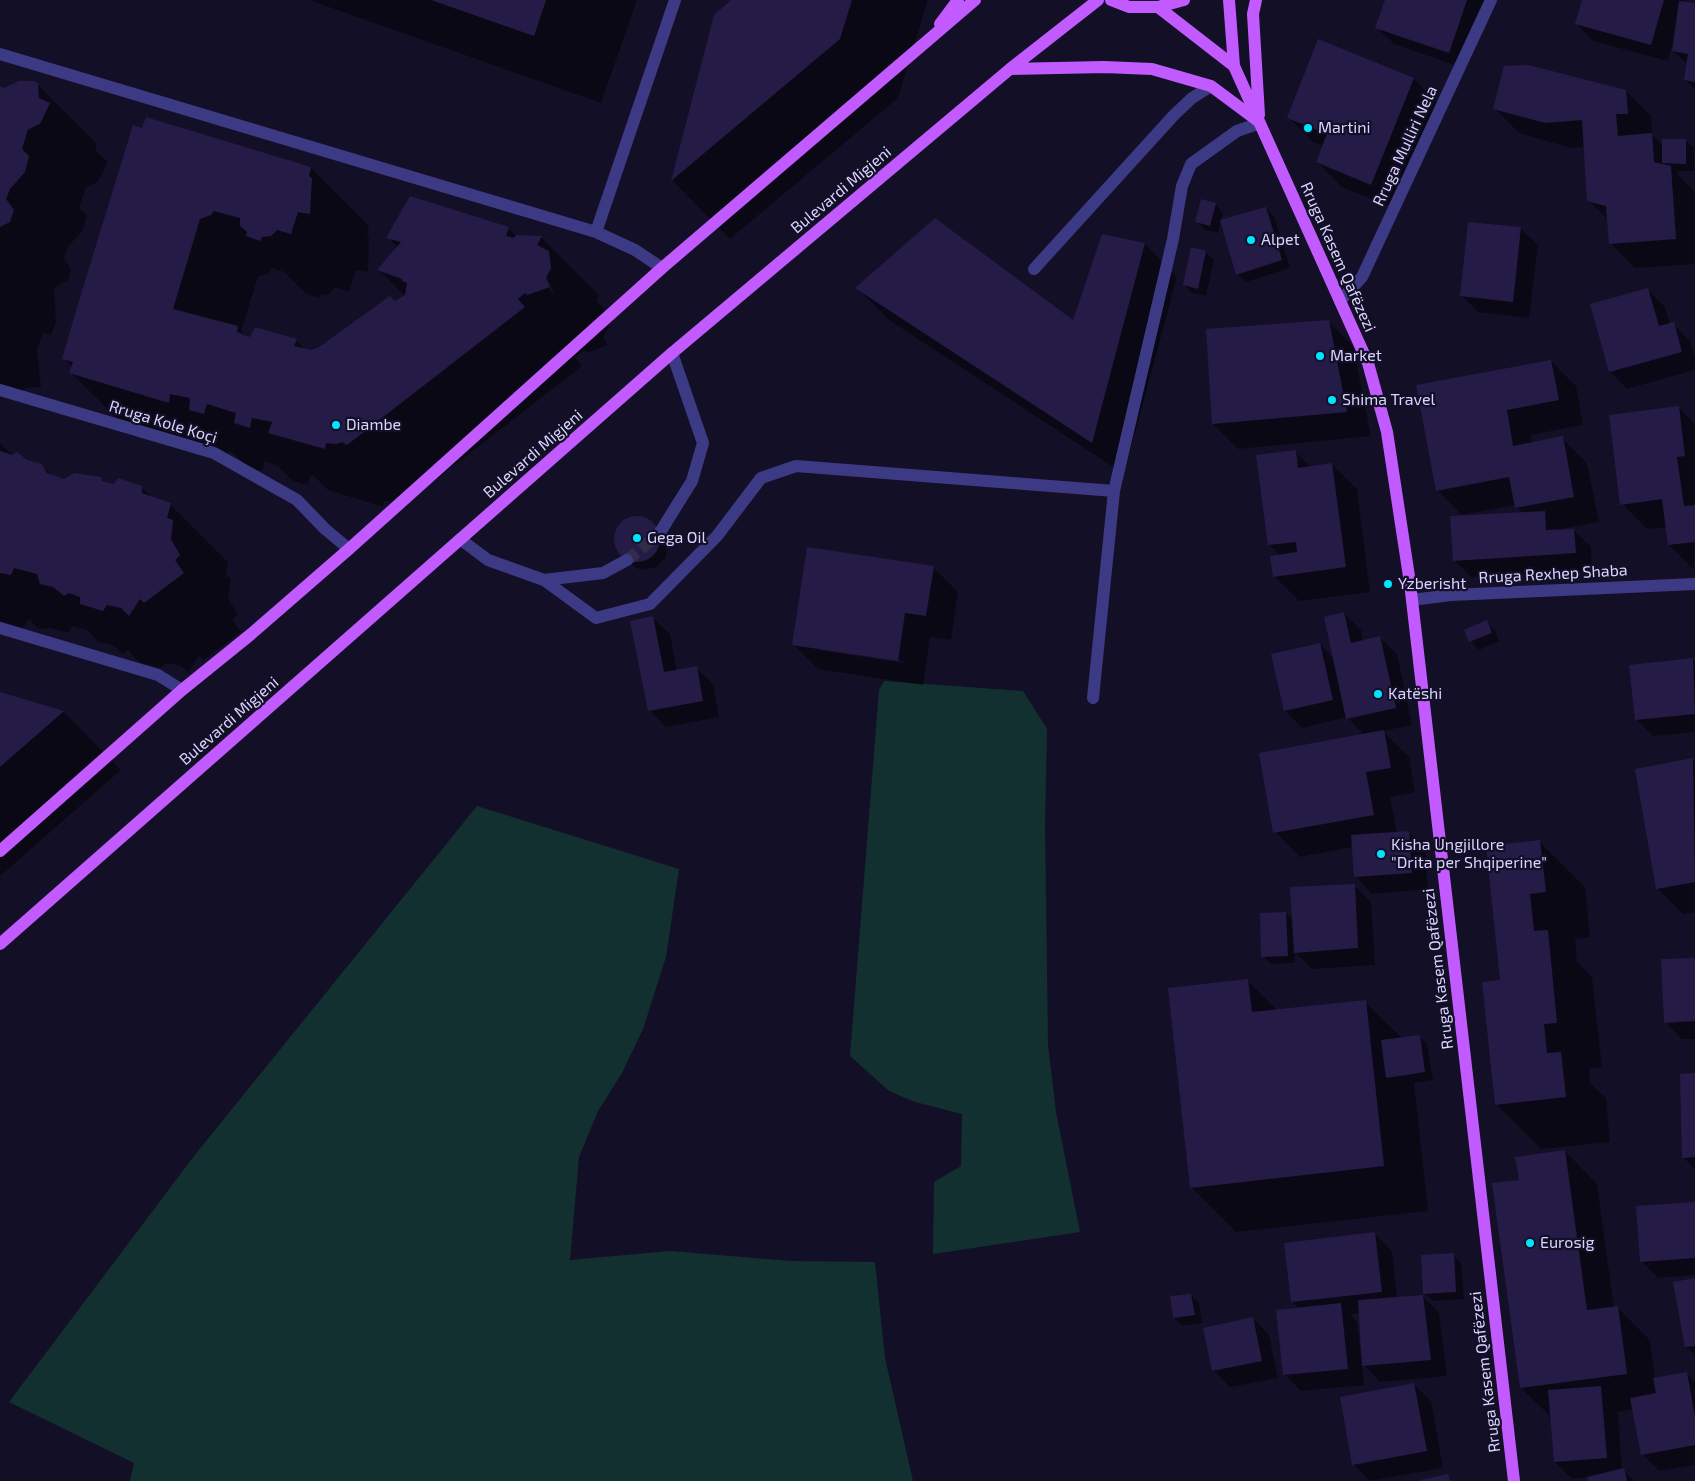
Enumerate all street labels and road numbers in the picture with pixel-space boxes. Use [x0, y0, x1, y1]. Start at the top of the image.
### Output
street label: Rruga Mulliri Nela [1369, 83, 1441, 209]
street label: Bulevardi Migjeni [787, 142, 895, 238]
street label: Rruga Kasem Qafëzezi [1296, 179, 1380, 335]
street label: Rruga Kole Koçi [107, 396, 219, 448]
street label: Bulevardi Migjeni [479, 406, 587, 502]
street label: Rruga Rexhep Shaba [1478, 561, 1628, 587]
street label: Bulevardi Migjeni [175, 673, 283, 769]
street label: Rruga Kasem Qafëzezi [1419, 887, 1457, 1051]
street label: Rruga Kasem Qafëzezi [1466, 1290, 1504, 1454]

